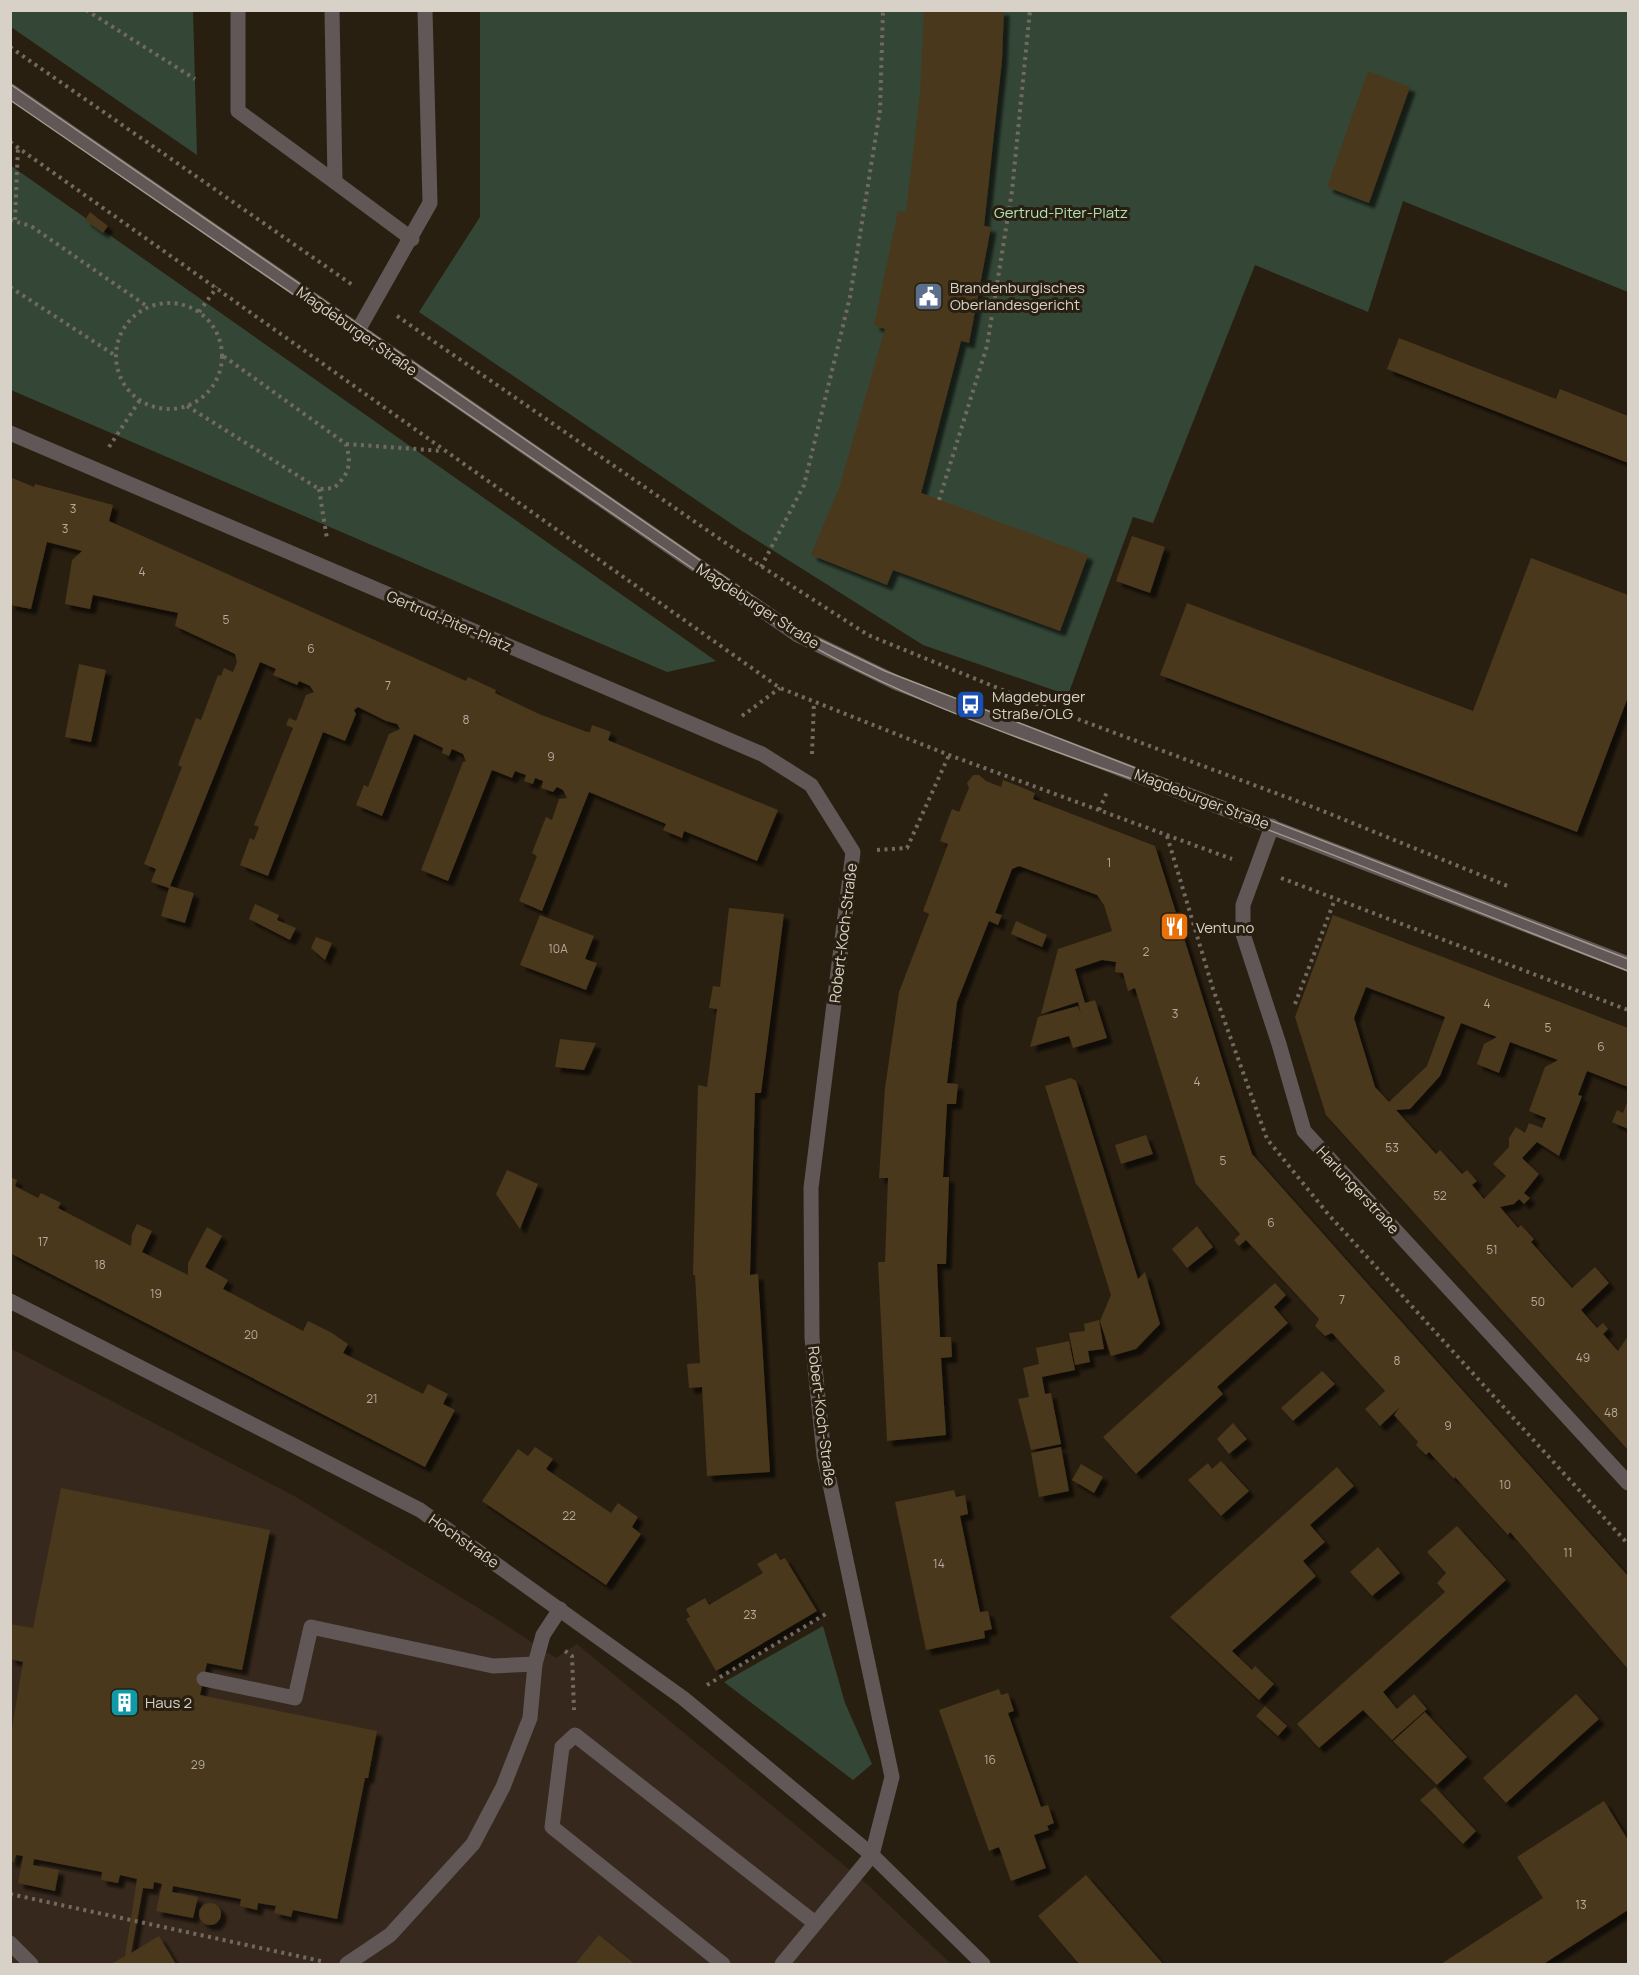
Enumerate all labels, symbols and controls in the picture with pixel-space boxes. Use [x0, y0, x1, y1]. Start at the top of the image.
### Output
park label: Gertrud-Piter-Platz [994, 202, 1128, 223]
place label: Brandenburgisches Oberlandesgericht [950, 277, 1085, 315]
public building icon: Brandenburgisches Oberlandesgericht [913, 280, 945, 312]
street label: Magdeburger Straße [292, 281, 422, 381]
house number: 3 [70, 500, 76, 517]
house number: 3 [62, 520, 68, 537]
street label: Magdeburger Straße [692, 558, 824, 654]
house number: 4 [138, 563, 146, 580]
street label: Gertrud-Piter-Platz [383, 585, 515, 657]
house number: 5 [223, 611, 230, 628]
house number: 6 [307, 640, 315, 657]
house number: 7 [385, 677, 391, 694]
place label: Magdeburger Straße/OLG [992, 686, 1086, 724]
bus stop icon: Magdeburger Straße/OLG [955, 689, 987, 721]
house number: 8 [463, 711, 470, 728]
house number: 9 [547, 748, 555, 765]
street label: Magdeburger Straße [1132, 764, 1273, 834]
house number: 1 [1107, 854, 1111, 871]
street label: Robert-Koch-Straße [824, 862, 862, 1004]
restaurant icon: Ventuno [1159, 911, 1191, 943]
place label: Ventuno [1196, 917, 1254, 938]
house number: 10A [548, 940, 568, 957]
house number: 2 [1143, 943, 1150, 960]
house number: 4 [1483, 995, 1491, 1012]
house number: 3 [1172, 1005, 1178, 1022]
house number: 5 [1545, 1019, 1552, 1036]
house number: 6 [1597, 1038, 1605, 1055]
house number: 4 [1193, 1073, 1201, 1090]
house number: 53 [1385, 1139, 1399, 1156]
street label: Harlungerstraße [1312, 1141, 1404, 1239]
house number: 5 [1220, 1152, 1227, 1169]
house number: 52 [1433, 1187, 1447, 1204]
house number: 6 [1267, 1214, 1275, 1231]
house number: 17 [38, 1233, 48, 1250]
house number: 51 [1486, 1241, 1498, 1258]
house number: 18 [94, 1256, 106, 1273]
house number: 19 [150, 1285, 162, 1302]
house number: 7 [1339, 1291, 1345, 1308]
house number: 50 [1531, 1293, 1545, 1310]
house number: 20 [244, 1326, 258, 1343]
street label: Robert-Koch-Straße [803, 1345, 841, 1487]
house number: 49 [1576, 1349, 1590, 1366]
house number: 8 [1394, 1352, 1401, 1369]
house number: 21 [366, 1390, 378, 1407]
house number: 48 [1604, 1404, 1618, 1421]
house number: 9 [1444, 1417, 1452, 1434]
house number: 10 [1499, 1476, 1511, 1493]
house number: 22 [562, 1507, 576, 1524]
street label: Hochstraße [425, 1509, 504, 1573]
house number: 11 [1563, 1544, 1573, 1561]
house number: 14 [933, 1555, 945, 1572]
house number: 23 [743, 1606, 757, 1623]
building icon: Haus 2 [108, 1686, 140, 1718]
place label: Haus 2 [145, 1692, 192, 1713]
house number: 16 [984, 1751, 996, 1768]
house number: 29 [191, 1756, 205, 1773]
house number: 13 [1575, 1896, 1587, 1913]

